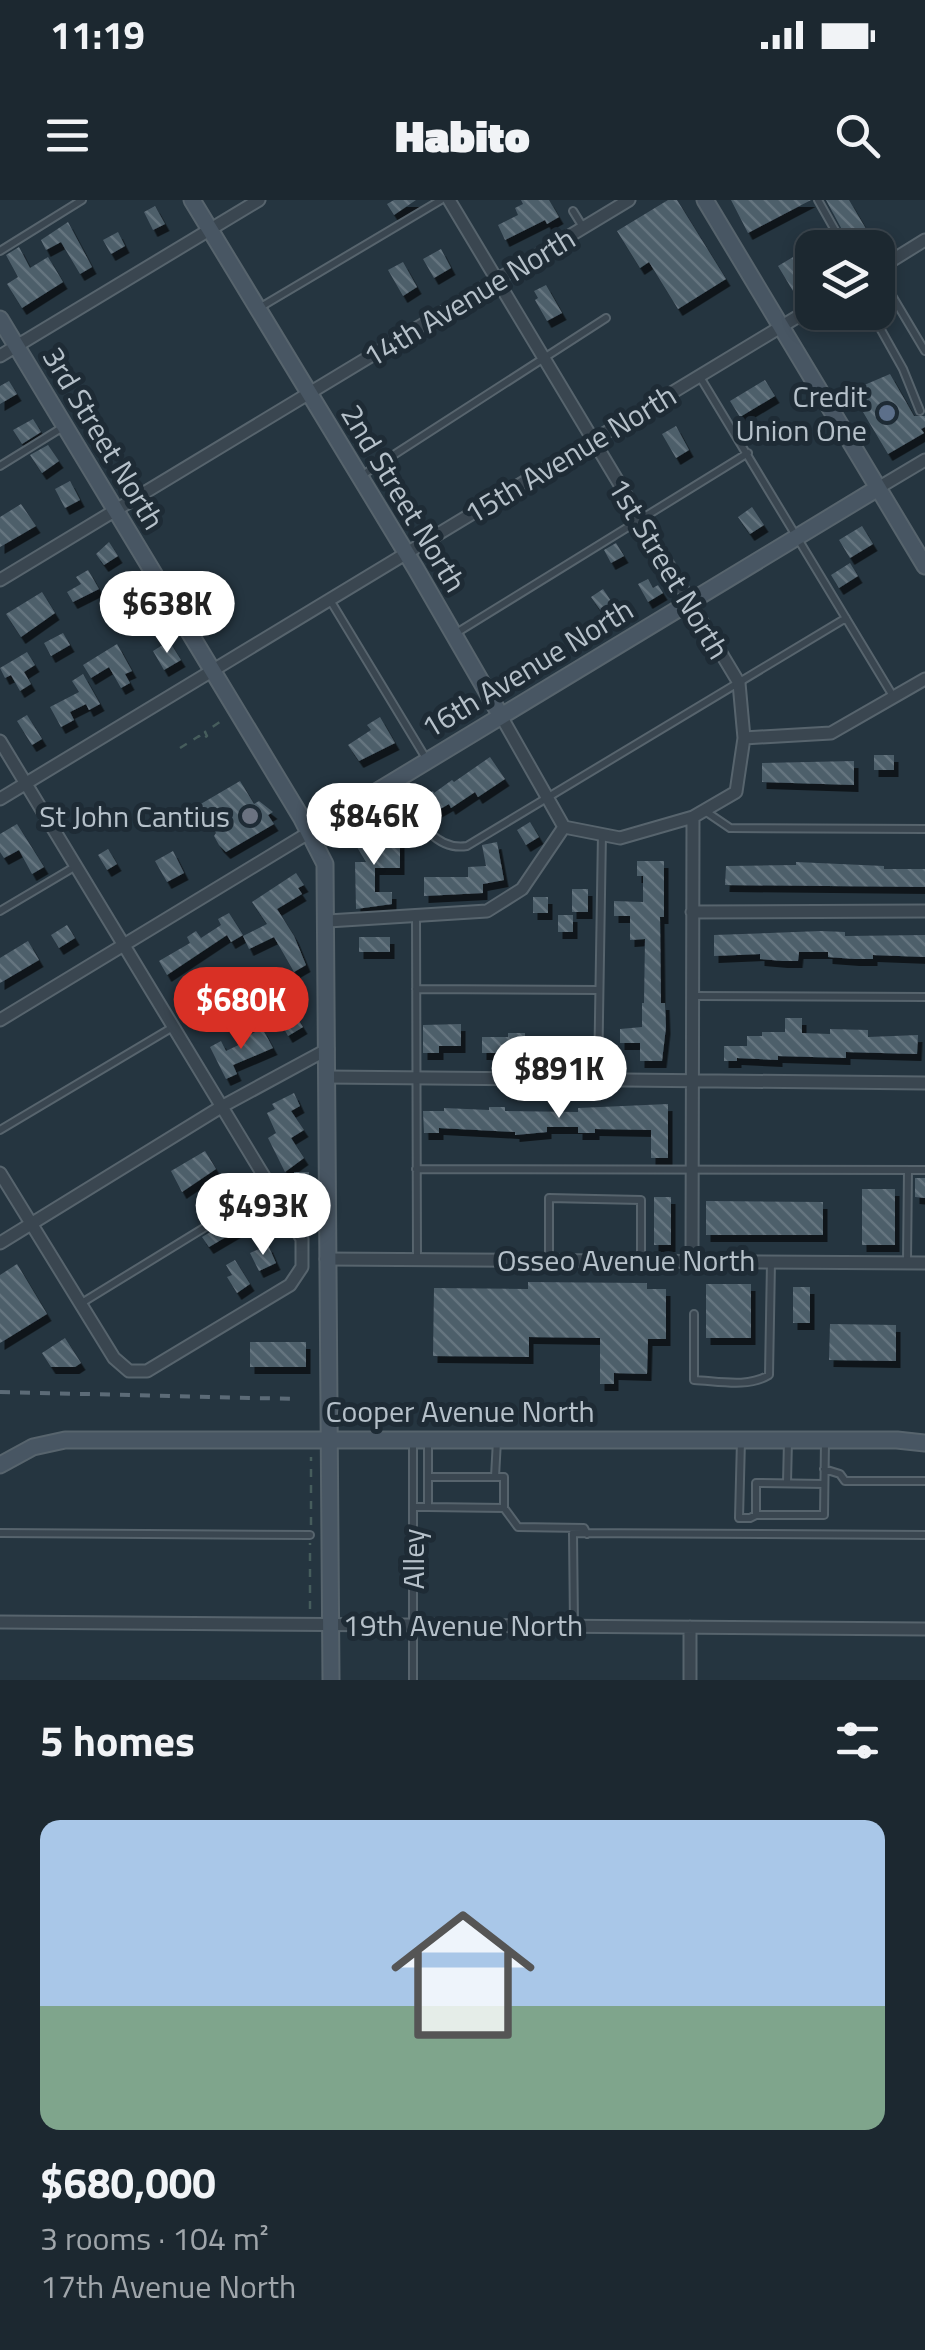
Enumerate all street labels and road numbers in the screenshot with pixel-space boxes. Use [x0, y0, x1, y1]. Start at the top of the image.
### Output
street label: 14th Avenue North [354, 215, 584, 379]
street label: 3rd Street North [31, 338, 177, 538]
street label: 15th Avenue North [455, 372, 685, 536]
street label: 2nd Street North [330, 395, 478, 601]
street label: 1st Street North [597, 468, 741, 668]
street label: 16th Avenue North [412, 586, 642, 750]
street label: Osseo Avenue North [497, 1237, 755, 1283]
street label: Cooper Avenue North [325, 1388, 595, 1434]
street label: Alley [390, 1528, 436, 1590]
street label: 19th Avenue North [343, 1602, 583, 1648]

